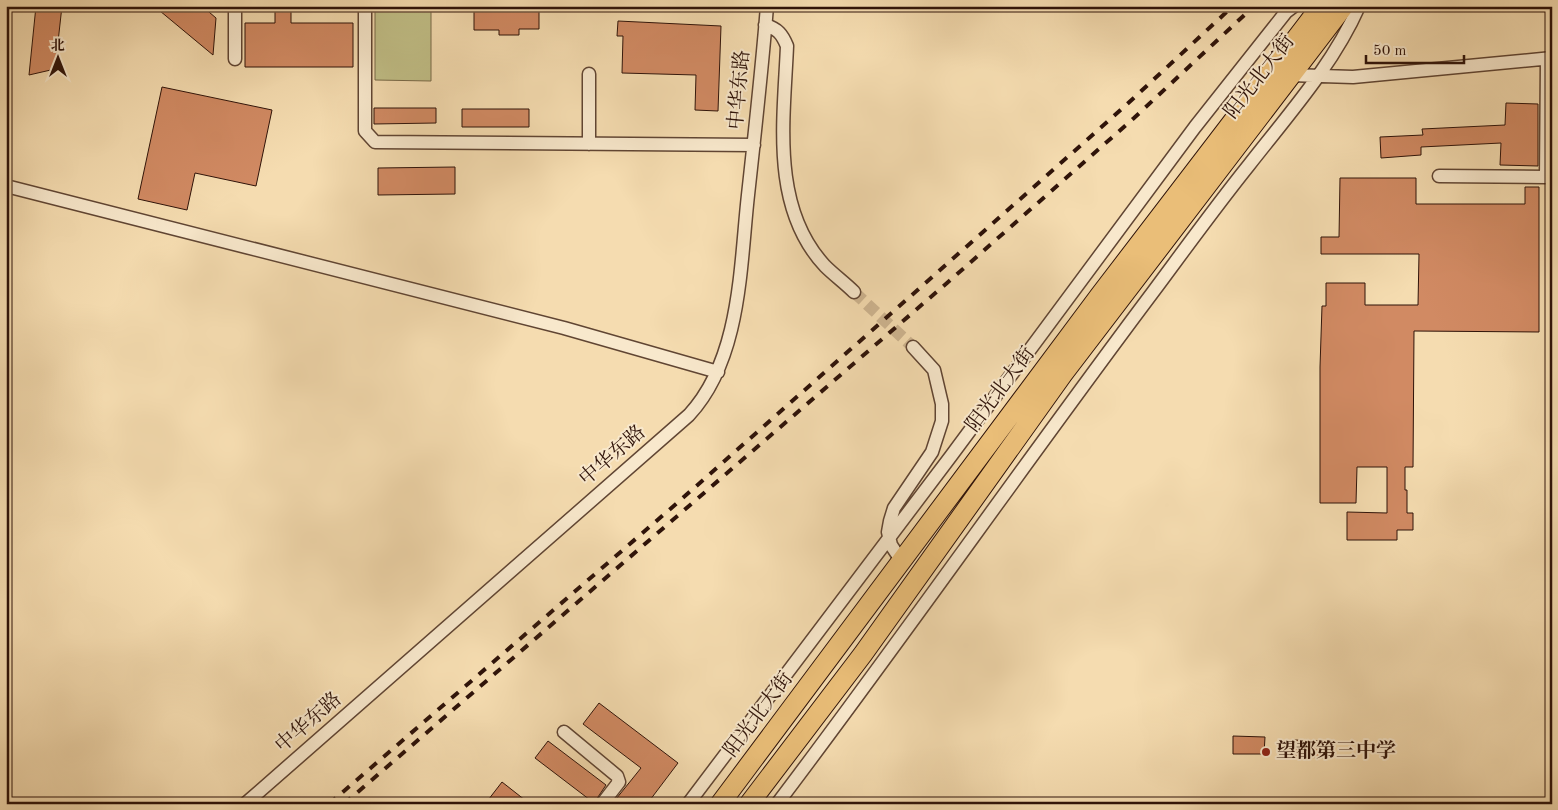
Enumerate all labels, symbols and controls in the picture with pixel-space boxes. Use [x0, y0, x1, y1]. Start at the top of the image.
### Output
street label: 阳光北大街 [1220, 30, 1299, 123]
north arrow [32, 32, 82, 82]
scale bar [1366, 32, 1463, 64]
text: 北 [51, 38, 65, 53]
text: 50 m [1373, 44, 1407, 59]
street label: 中华东路 [724, 49, 753, 131]
street label: 阳光北大街 [961, 343, 1039, 436]
street label: 中华东路 [574, 420, 650, 490]
street label: 阳光北大街 [719, 668, 797, 761]
street label: 中华东路 [270, 687, 346, 757]
place label: 望都第三中学 [1276, 739, 1396, 762]
marker: 望都第三中学 [1260, 746, 1272, 758]

